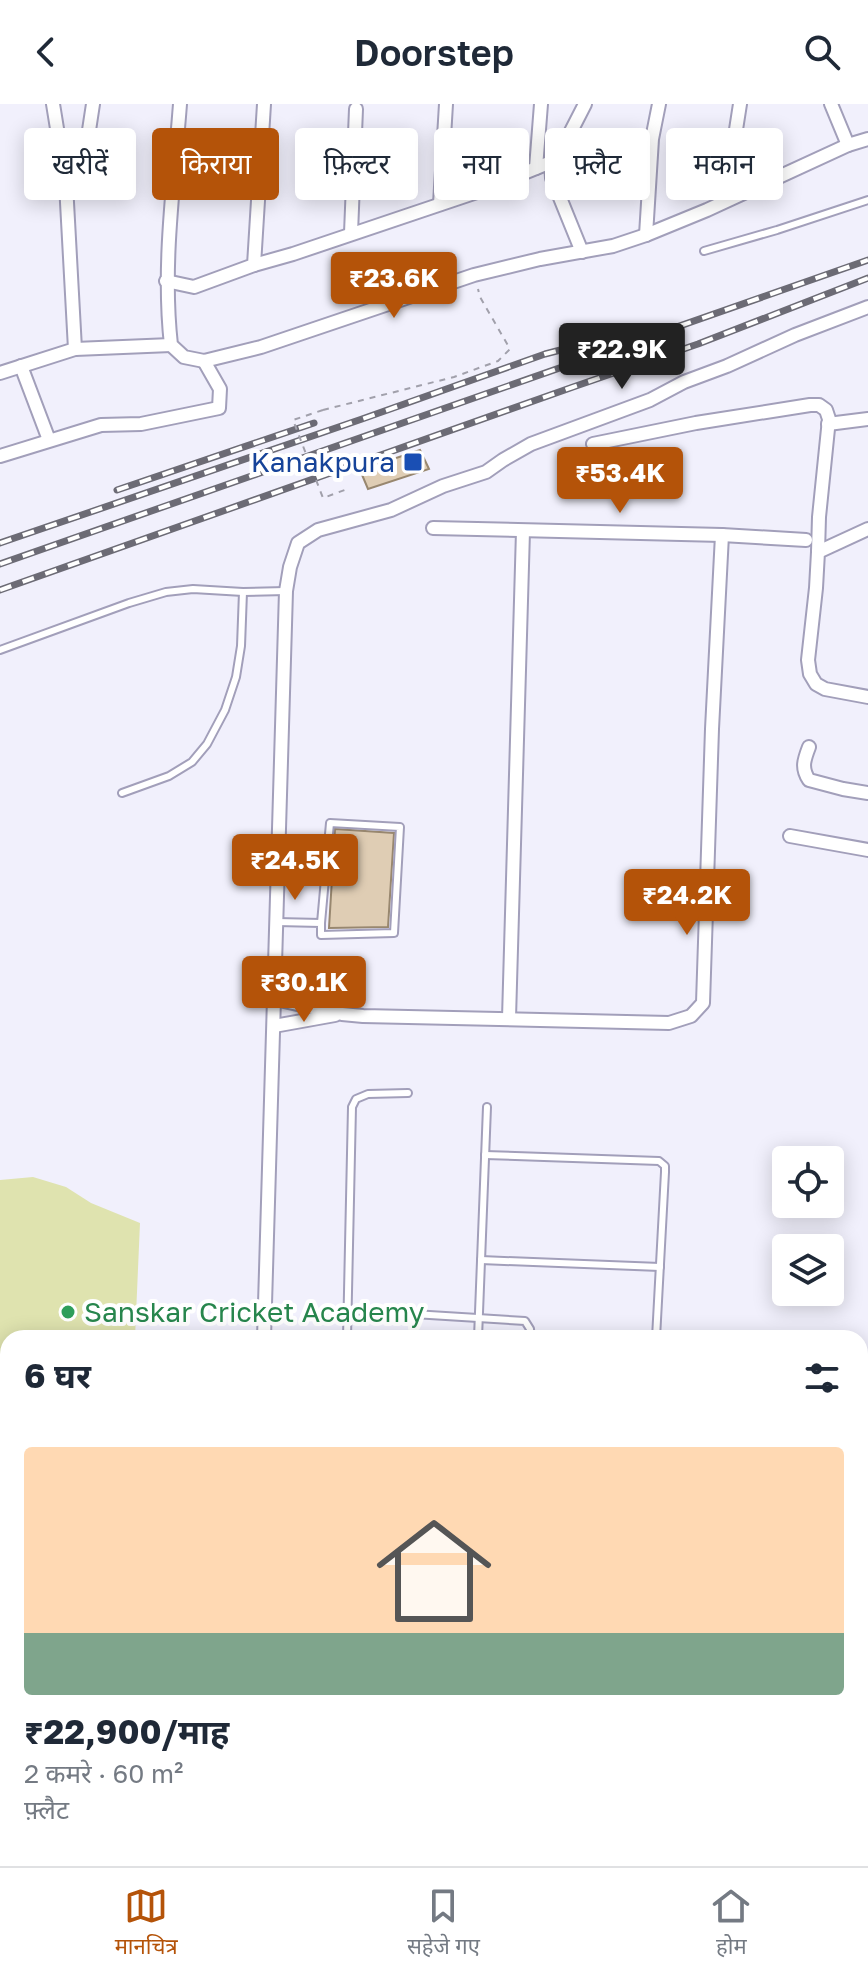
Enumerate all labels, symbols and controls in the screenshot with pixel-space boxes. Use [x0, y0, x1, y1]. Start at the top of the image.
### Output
icon: back [24, 30, 68, 74]
icon: search [800, 30, 844, 74]
text: Doorstep [354, 31, 514, 74]
chip: खरीदें [24, 128, 136, 200]
chip: किराया [152, 128, 279, 200]
chip: फ़िल्टर [295, 128, 418, 200]
chip: नया [434, 128, 529, 200]
chip: फ़्लैट [545, 128, 650, 200]
chip: मकान [666, 128, 783, 200]
pin: ₹23.6K [329, 252, 459, 320]
text: ₹23.6K [349, 262, 439, 293]
pin: ₹22.9K [557, 323, 687, 391]
text: ₹22.9K [577, 333, 667, 364]
place label: Kanakpura [251, 445, 395, 478]
pin: ₹53.4K [555, 447, 685, 515]
marker: Kanakpura [402, 451, 424, 473]
text: ₹53.4K [575, 457, 665, 488]
pin: ₹24.5K [230, 834, 360, 902]
text: ₹24.5K [250, 844, 340, 875]
pin: ₹24.2K [622, 869, 752, 937]
text: ₹24.2K [642, 879, 732, 910]
pin: ₹30.1K [239, 956, 369, 1024]
text: ₹30.1K [260, 966, 348, 997]
map controls [772, 1146, 844, 1306]
button: locate [772, 1146, 844, 1218]
button: layers [772, 1234, 844, 1306]
place label: Sanskar Cricket Academy [84, 1295, 425, 1328]
marker: Sanskar Cricket Academy [59, 1303, 77, 1321]
text: 6 घर [24, 1355, 91, 1395]
icon: filters [800, 1356, 844, 1400]
icon: home [362, 1499, 506, 1643]
text: ₹22,900/माह [24, 1711, 229, 1751]
text: 2 कमरे · 60 m² [24, 1758, 183, 1789]
text: फ़्लैट [24, 1794, 69, 1825]
tab: मानचित्र [115, 1884, 178, 1963]
tab: सहेजे गए [407, 1884, 480, 1963]
tab: होम [709, 1884, 753, 1963]

